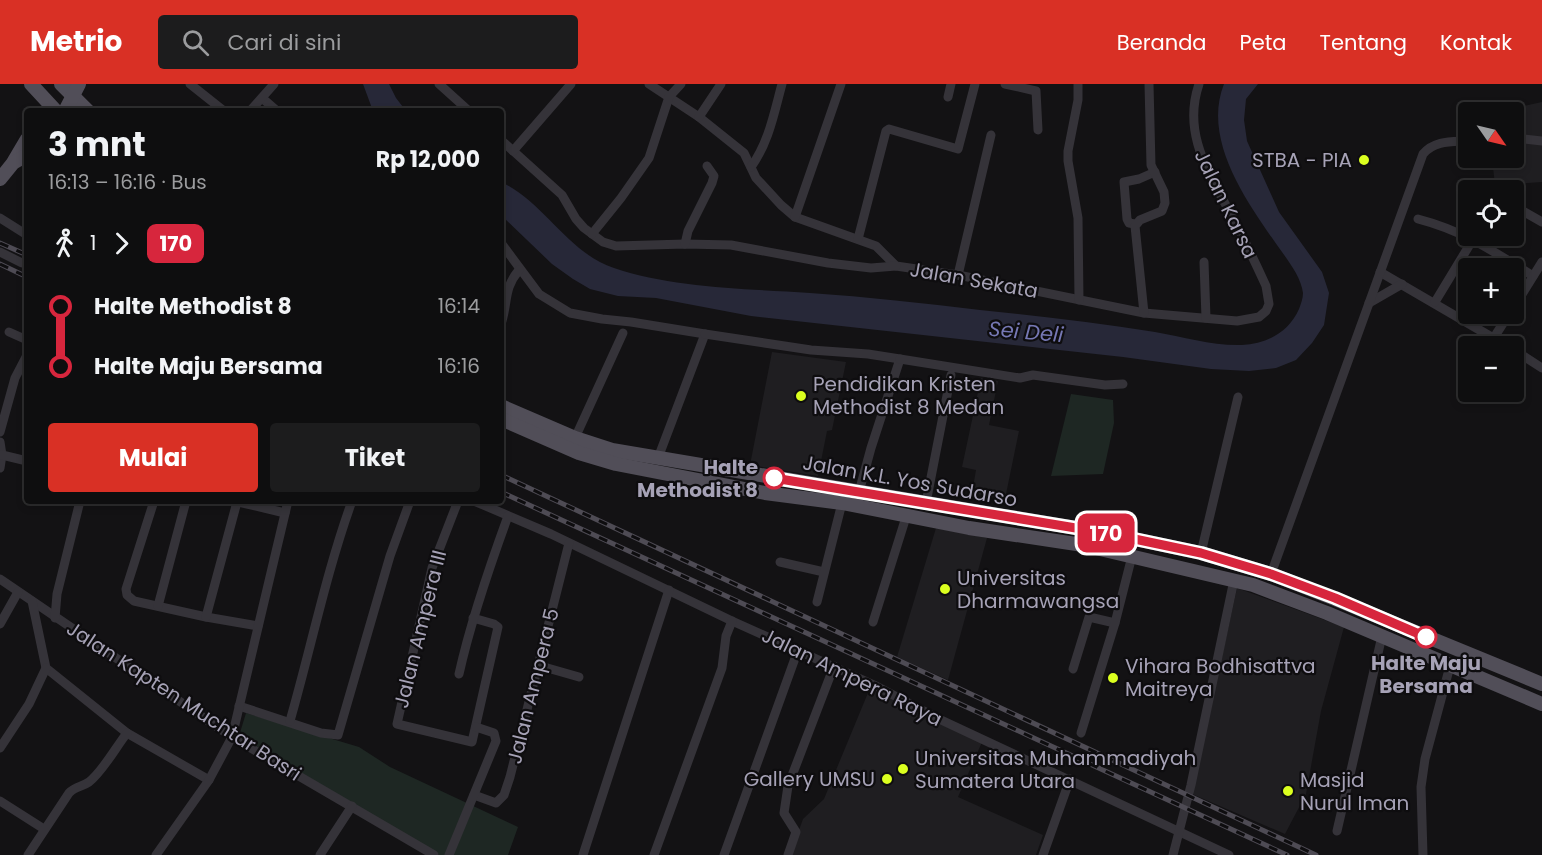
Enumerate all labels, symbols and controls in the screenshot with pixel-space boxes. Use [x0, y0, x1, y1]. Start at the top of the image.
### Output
search box [158, 15, 578, 69]
text: Metrio [30, 22, 122, 61]
icon: search [179, 26, 212, 59]
text: Cari di sini [227, 27, 341, 58]
text: Beranda [1117, 28, 1207, 57]
text: Peta [1240, 28, 1287, 57]
text: Tentang [1320, 28, 1407, 57]
text: Kontak [1440, 28, 1512, 57]
north arrow [1458, 102, 1524, 168]
map controls [1458, 102, 1524, 402]
text: 3 mnt [48, 121, 146, 168]
text: Rp 12,000 [376, 144, 480, 175]
street label: Jalan Karsa [1188, 145, 1264, 263]
place label: STBA - PIA [1252, 146, 1352, 174]
marker: STBA - PIA [1357, 153, 1371, 167]
text: 16:13 – 16:16 · Bus [48, 168, 207, 196]
button: locate [1458, 180, 1524, 246]
icon: walk [48, 227, 81, 260]
icon: forward [105, 227, 138, 260]
text: 1 [90, 229, 96, 257]
text: 170 [159, 229, 192, 258]
street label: Jalan Sekata [908, 255, 1040, 305]
button: + [1458, 258, 1524, 324]
text: Halte Methodist 8 [94, 291, 292, 322]
text: 16:14 [438, 292, 480, 320]
water label: Sei Deli [987, 314, 1065, 349]
button: − [1458, 336, 1524, 402]
text: Halte Maju Bersama [94, 351, 323, 382]
text: 16:16 [438, 352, 480, 380]
place label: Pendidikan Kristen Methodist 8 Medan [813, 370, 1004, 421]
marker: Pendidikan Kristen Methodist 8 Medan [794, 389, 808, 403]
button: Mulai [48, 423, 258, 492]
button: Tiket [270, 423, 480, 492]
street label: Jalan K.L. Yos Sudarso [800, 448, 1020, 514]
place label: Halte Methodist 8 [637, 453, 758, 504]
marker: Halte Methodist 8 [763, 467, 785, 489]
line badge: 170 [1072, 514, 1140, 552]
text: 170 [1090, 519, 1122, 548]
street label: Jalan Ampera III [387, 547, 453, 711]
place label: Universitas Dharmawangsa [957, 564, 1119, 615]
marker: Universitas Dharmawangsa [938, 582, 952, 596]
street label: Jalan Ampera 5 [500, 605, 566, 767]
street label: Jalan Kapten Muchtar Basri [61, 614, 307, 788]
street label: Jalan Ampera Raya [757, 621, 947, 733]
marker: Halte Maju Bersama [1415, 626, 1437, 648]
place label: Halte Maju Bersama [1371, 649, 1481, 700]
place label: Vihara Bodhisattva Maitreya [1125, 652, 1316, 703]
marker: Vihara Bodhisattva Maitreya [1106, 671, 1120, 685]
place label: Universitas Muhammadiyah Sumatera Utara [915, 744, 1196, 795]
marker: Universitas Muhammadiyah Sumatera Utara [896, 762, 910, 776]
place label: Gallery UMSU [744, 765, 875, 793]
place label: Masjid Nurul Iman [1300, 766, 1409, 817]
marker: Gallery UMSU [880, 772, 894, 786]
marker: Masjid Nurul Iman [1281, 784, 1295, 798]

